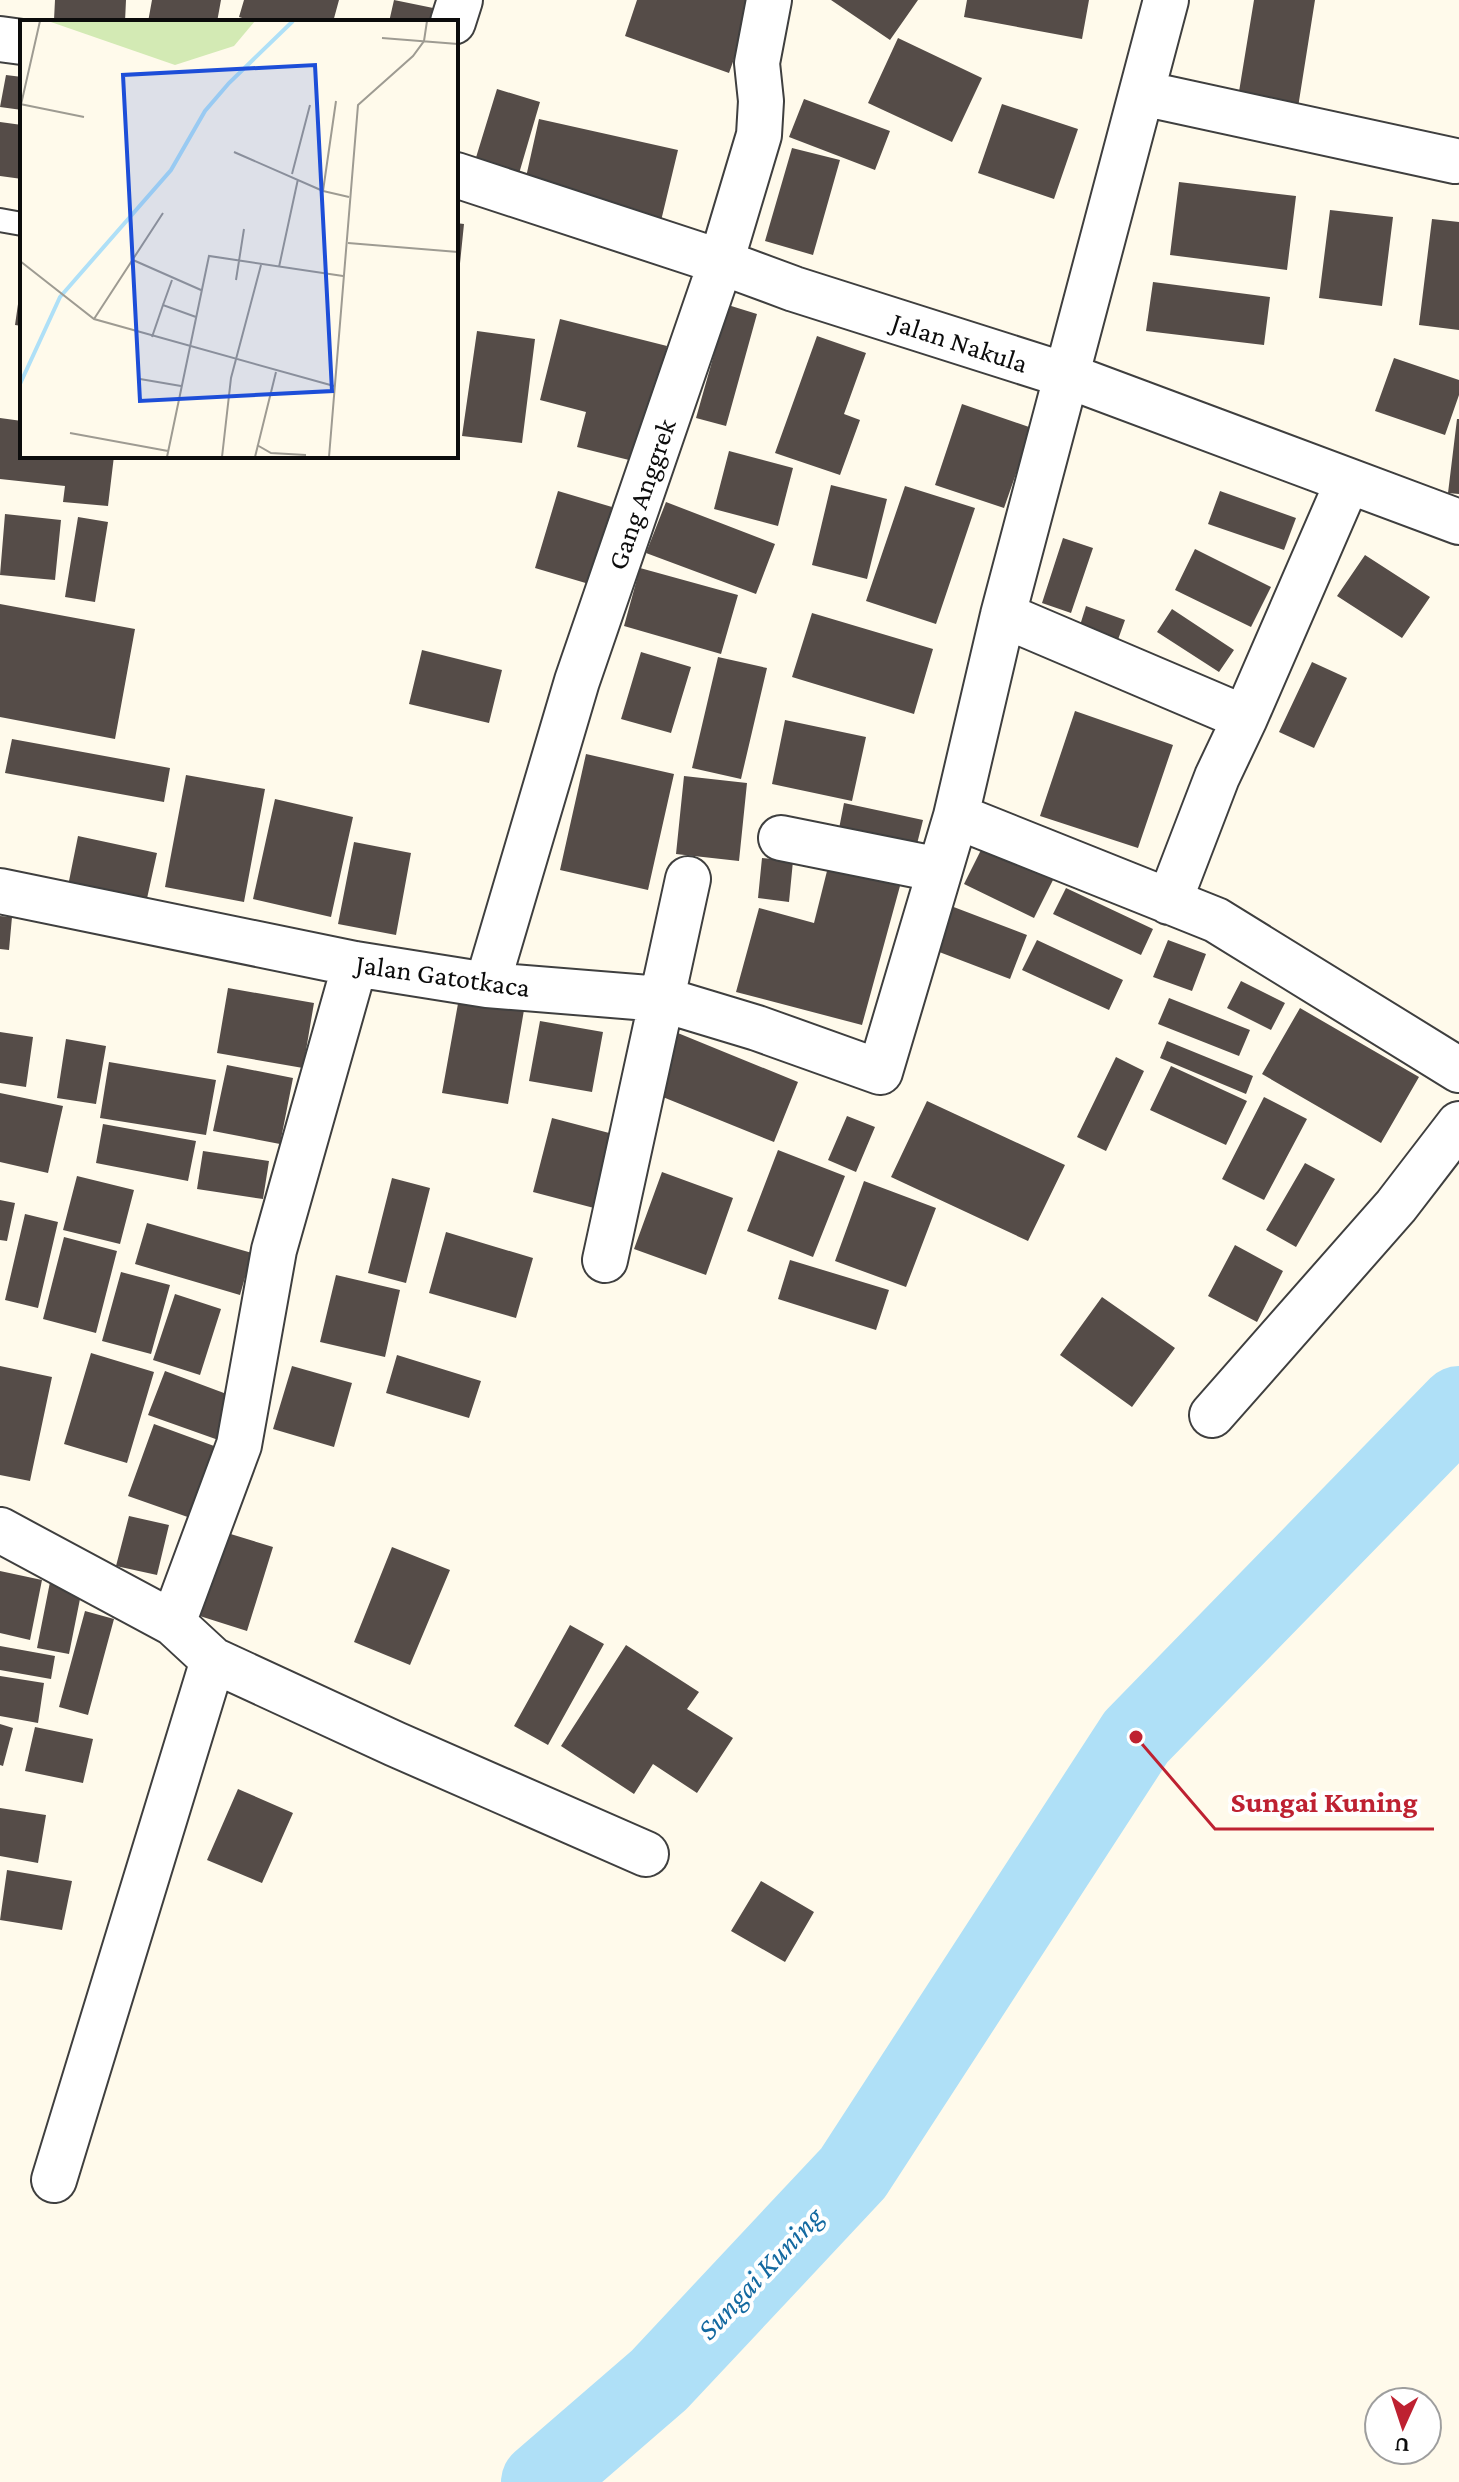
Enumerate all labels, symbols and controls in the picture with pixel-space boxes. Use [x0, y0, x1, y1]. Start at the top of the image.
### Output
inset map [20, 20, 458, 458]
street label: Jalan Nakula [885, 305, 1032, 379]
street label: Gang Anggrek [601, 414, 682, 574]
street label: Jalan Gatotkaca [351, 948, 532, 1003]
callout: Sungai Kuning [1215, 1775, 1434, 1829]
text: Sungai Kuning [1230, 1785, 1418, 1818]
water label: Sungai Kuning [690, 2199, 830, 2346]
north arrow [1363, 2386, 1443, 2466]
text: U [1394, 2433, 1410, 2458]

